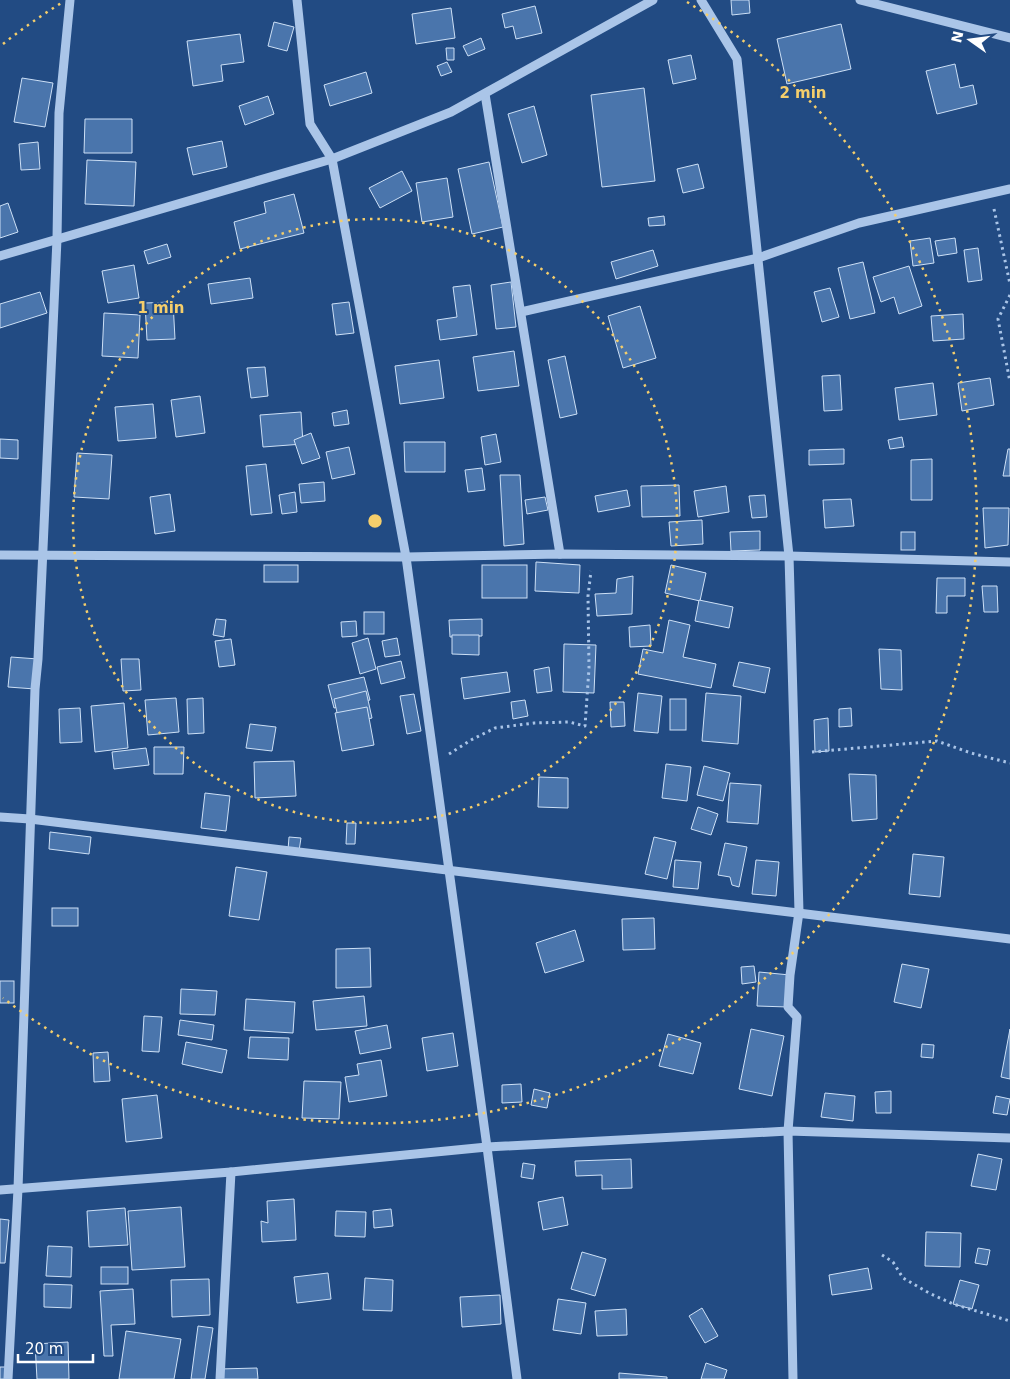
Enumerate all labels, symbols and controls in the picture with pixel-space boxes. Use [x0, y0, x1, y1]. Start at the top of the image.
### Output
north arrow [945, 15, 995, 65]
text: N [948, 29, 967, 44]
text: 2 min [779, 84, 827, 102]
text: 1 min [137, 299, 185, 317]
centre of rings [366, 512, 384, 530]
scale bar [18, 1332, 92, 1364]
text: 20 m [25, 1340, 63, 1358]

